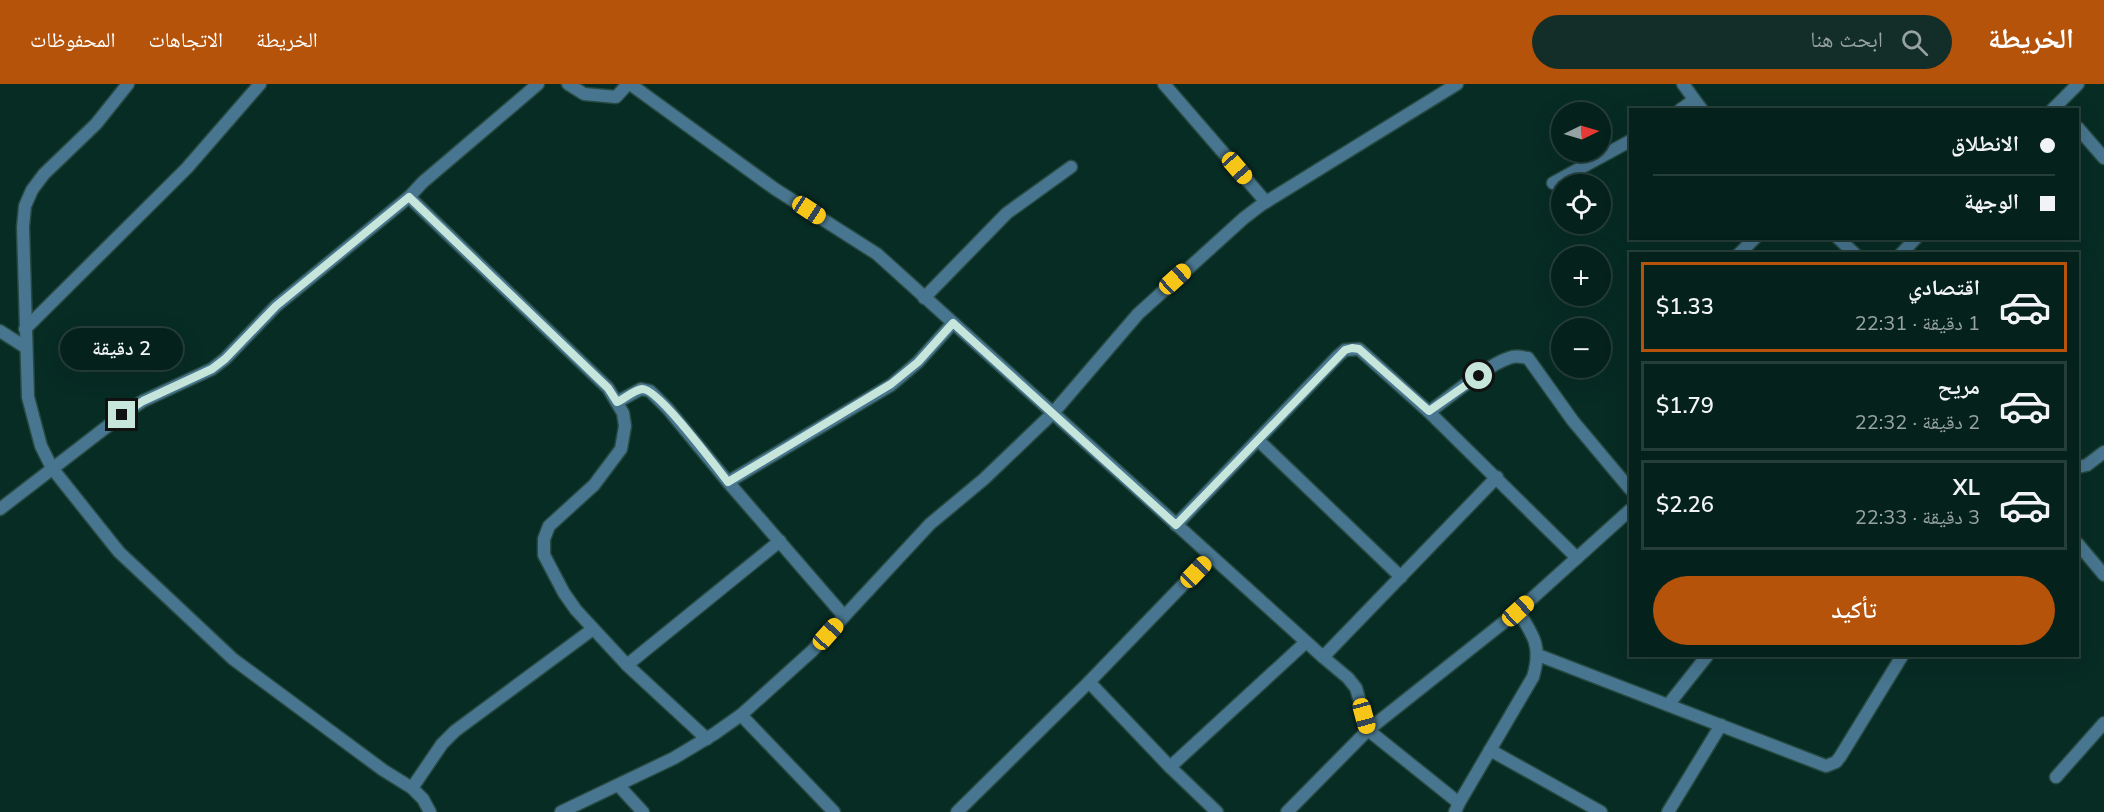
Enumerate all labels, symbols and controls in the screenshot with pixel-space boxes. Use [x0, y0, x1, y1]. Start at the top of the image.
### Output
search box [1532, 15, 1952, 69]
text: الخريطة [1988, 20, 2074, 58]
text: ابحث هنا [1810, 25, 1883, 55]
text: المحفوظات [30, 26, 115, 54]
text: الاتجاهات [148, 26, 223, 54]
text: الخريطة [256, 26, 318, 54]
icon: search [1898, 26, 1931, 59]
north arrow [1551, 102, 1611, 162]
map controls [1551, 102, 1611, 378]
text: الانطلاق [1951, 129, 2019, 159]
car [1218, 149, 1256, 187]
button: locate [1551, 174, 1611, 234]
text: الوجهة [1964, 187, 2019, 217]
car [789, 193, 829, 227]
button: + [1551, 246, 1611, 306]
car [1156, 260, 1194, 298]
text: اقتصادي [1908, 273, 1980, 303]
icon: car [1998, 280, 2052, 334]
text: $1.33 [1656, 292, 1714, 322]
text: 1 دقيقة · 22:31 [1855, 310, 1980, 337]
button: − [1551, 318, 1611, 378]
callout: 2 دقيقة [60, 328, 184, 370]
text: 2 دقيقة [92, 335, 151, 362]
route start [1465, 362, 1492, 389]
text: مريح [1937, 372, 1980, 402]
icon: car [1998, 379, 2052, 433]
text: $1.79 [1656, 391, 1714, 421]
route end [108, 401, 135, 428]
text: 2 دقيقة · 22:32 [1855, 409, 1980, 436]
text: XL [1953, 473, 1980, 503]
icon: car [1998, 478, 2052, 532]
text: $2.26 [1656, 490, 1714, 520]
text: 3 دقيقة · 22:33 [1855, 504, 1980, 531]
car [1177, 553, 1215, 591]
button: تأكيد [1653, 576, 2055, 645]
car [1499, 592, 1537, 630]
car [809, 615, 847, 653]
car [1351, 696, 1377, 736]

